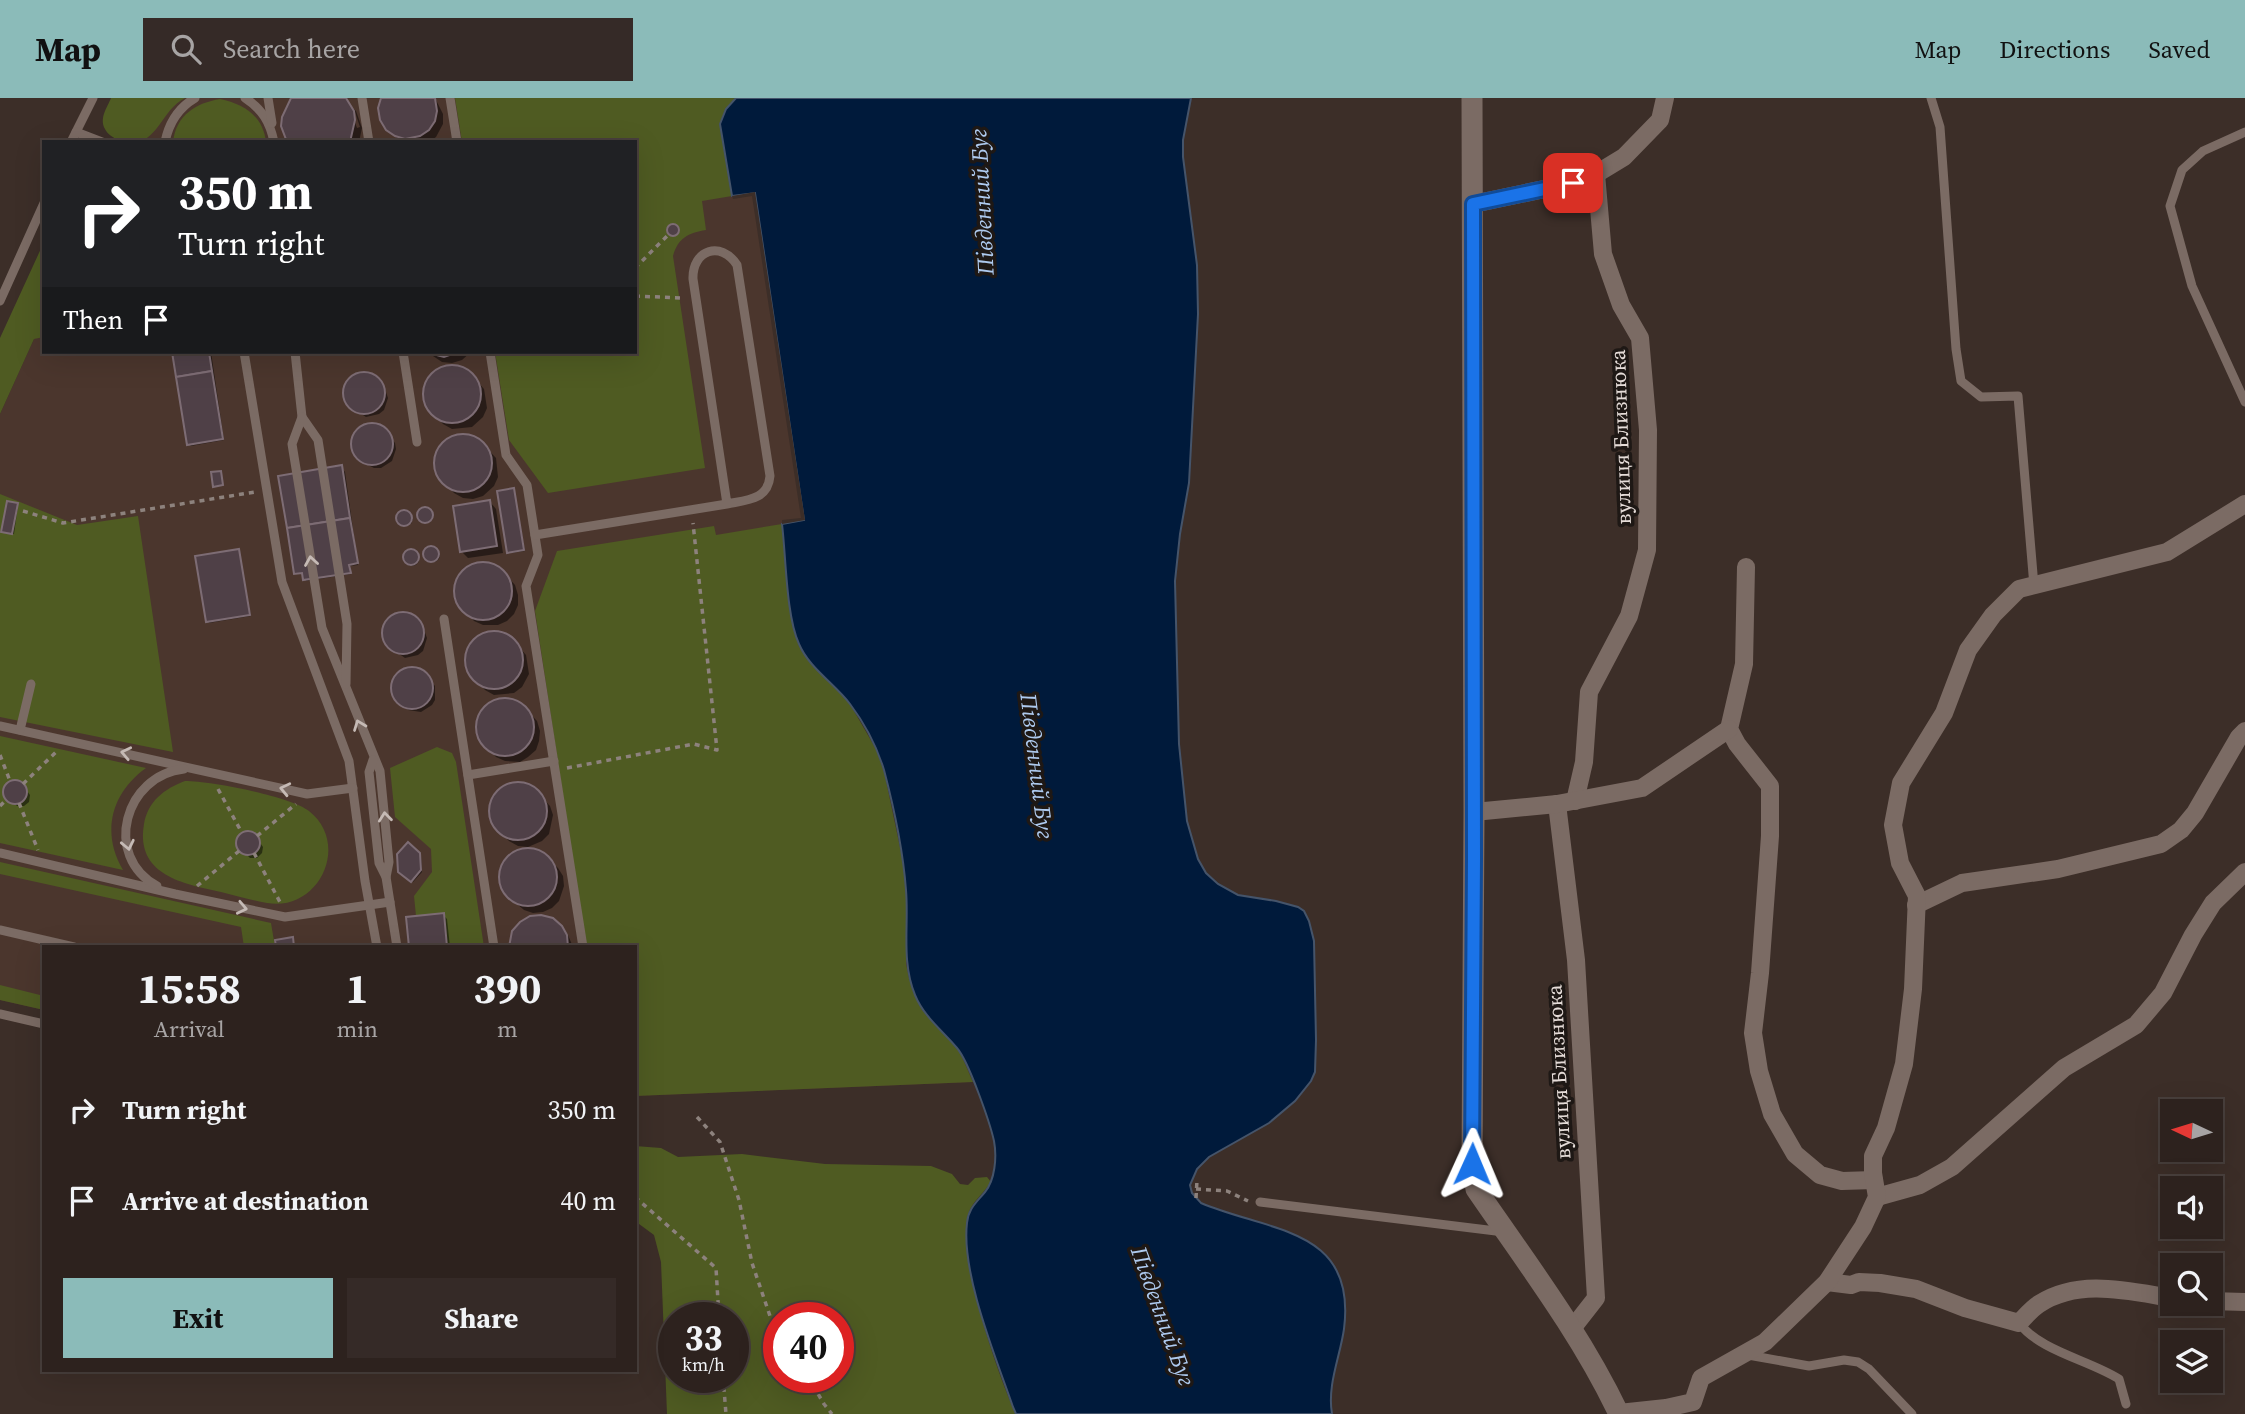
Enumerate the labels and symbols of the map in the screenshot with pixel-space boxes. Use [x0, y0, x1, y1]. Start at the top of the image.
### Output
water label: Південний Буг [962, 128, 1002, 277]
pin [1543, 153, 1603, 213]
street label: вулиця Близнюка [1603, 349, 1638, 525]
one-way arrow [304, 555, 319, 567]
water label: Південний Буг [1012, 690, 1062, 841]
one-way arrow [354, 719, 368, 731]
one-way arrow [121, 747, 133, 762]
one-way arrow [279, 783, 291, 798]
one-way arrow [377, 811, 392, 822]
one-way arrow [120, 839, 135, 851]
one-way arrow [236, 899, 248, 914]
street label: вулиця Близнюка [1539, 984, 1578, 1160]
north arrow [2160, 1099, 2222, 1162]
position arrow [1435, 1127, 1509, 1201]
water label: Південний Буг [1123, 1241, 1203, 1391]
speed limit sign: 40 [763, 1302, 854, 1393]

